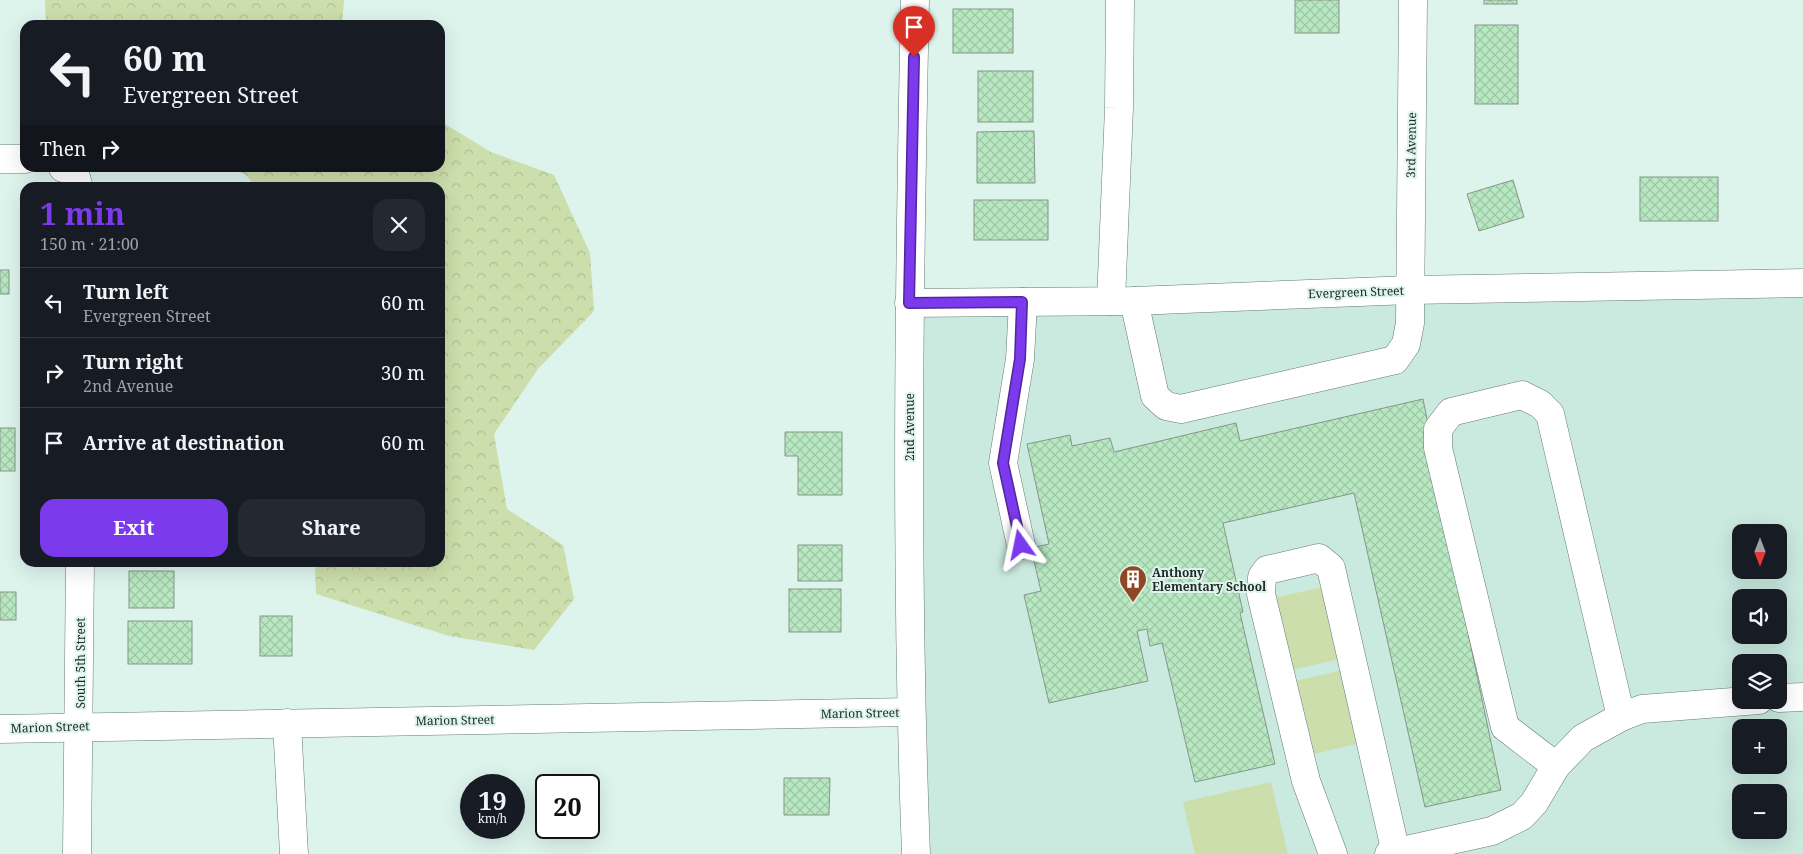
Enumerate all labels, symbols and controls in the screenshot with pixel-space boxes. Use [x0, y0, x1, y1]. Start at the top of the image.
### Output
pin [893, 6, 935, 57]
icon: arrive [900, 13, 928, 41]
text: 60 m [123, 34, 206, 81]
icon: left [40, 40, 105, 105]
text: Evergreen Street [123, 79, 299, 109]
street label: 3rd Avenue [1402, 112, 1420, 178]
icon: right [96, 135, 124, 163]
text: Then [40, 136, 86, 162]
text: 1 min [40, 193, 125, 234]
button: close [373, 199, 425, 251]
text: 150 m · 21:00 [40, 233, 139, 255]
text: Turn left [83, 279, 169, 305]
street label: Evergreen Street [1308, 282, 1404, 302]
icon: left [40, 289, 68, 317]
text: 60 m [381, 290, 425, 316]
text: Evergreen Street [83, 305, 211, 327]
text: Turn right [83, 349, 183, 375]
icon: right [40, 359, 68, 387]
text: 30 m [381, 360, 425, 386]
text: 2nd Avenue [83, 375, 173, 397]
street label: 2nd Avenue [901, 393, 918, 461]
icon: arrive [40, 429, 68, 457]
text: Arrive at destination [83, 430, 285, 456]
text: 60 m [381, 430, 425, 456]
button: Exit [40, 499, 228, 557]
button: Share [238, 499, 425, 557]
position arrow [994, 518, 1046, 570]
north arrow [1732, 524, 1788, 579]
map controls [1732, 524, 1787, 839]
building icon: Anthony Elementary School [1118, 564, 1148, 603]
place label: Anthony Elementary School [1152, 564, 1267, 595]
button: sound [1732, 589, 1787, 644]
street label: South 5th Street [72, 617, 89, 709]
button: layers [1732, 654, 1787, 709]
street label: Marion Street [820, 704, 900, 722]
street label: Marion Street [415, 711, 495, 729]
street label: Marion Street [10, 717, 90, 737]
button: + [1732, 719, 1787, 774]
speed limit sign: 20 [535, 774, 600, 839]
text: 19 [478, 783, 507, 817]
button: − [1732, 784, 1787, 839]
text: km/h [478, 810, 507, 827]

